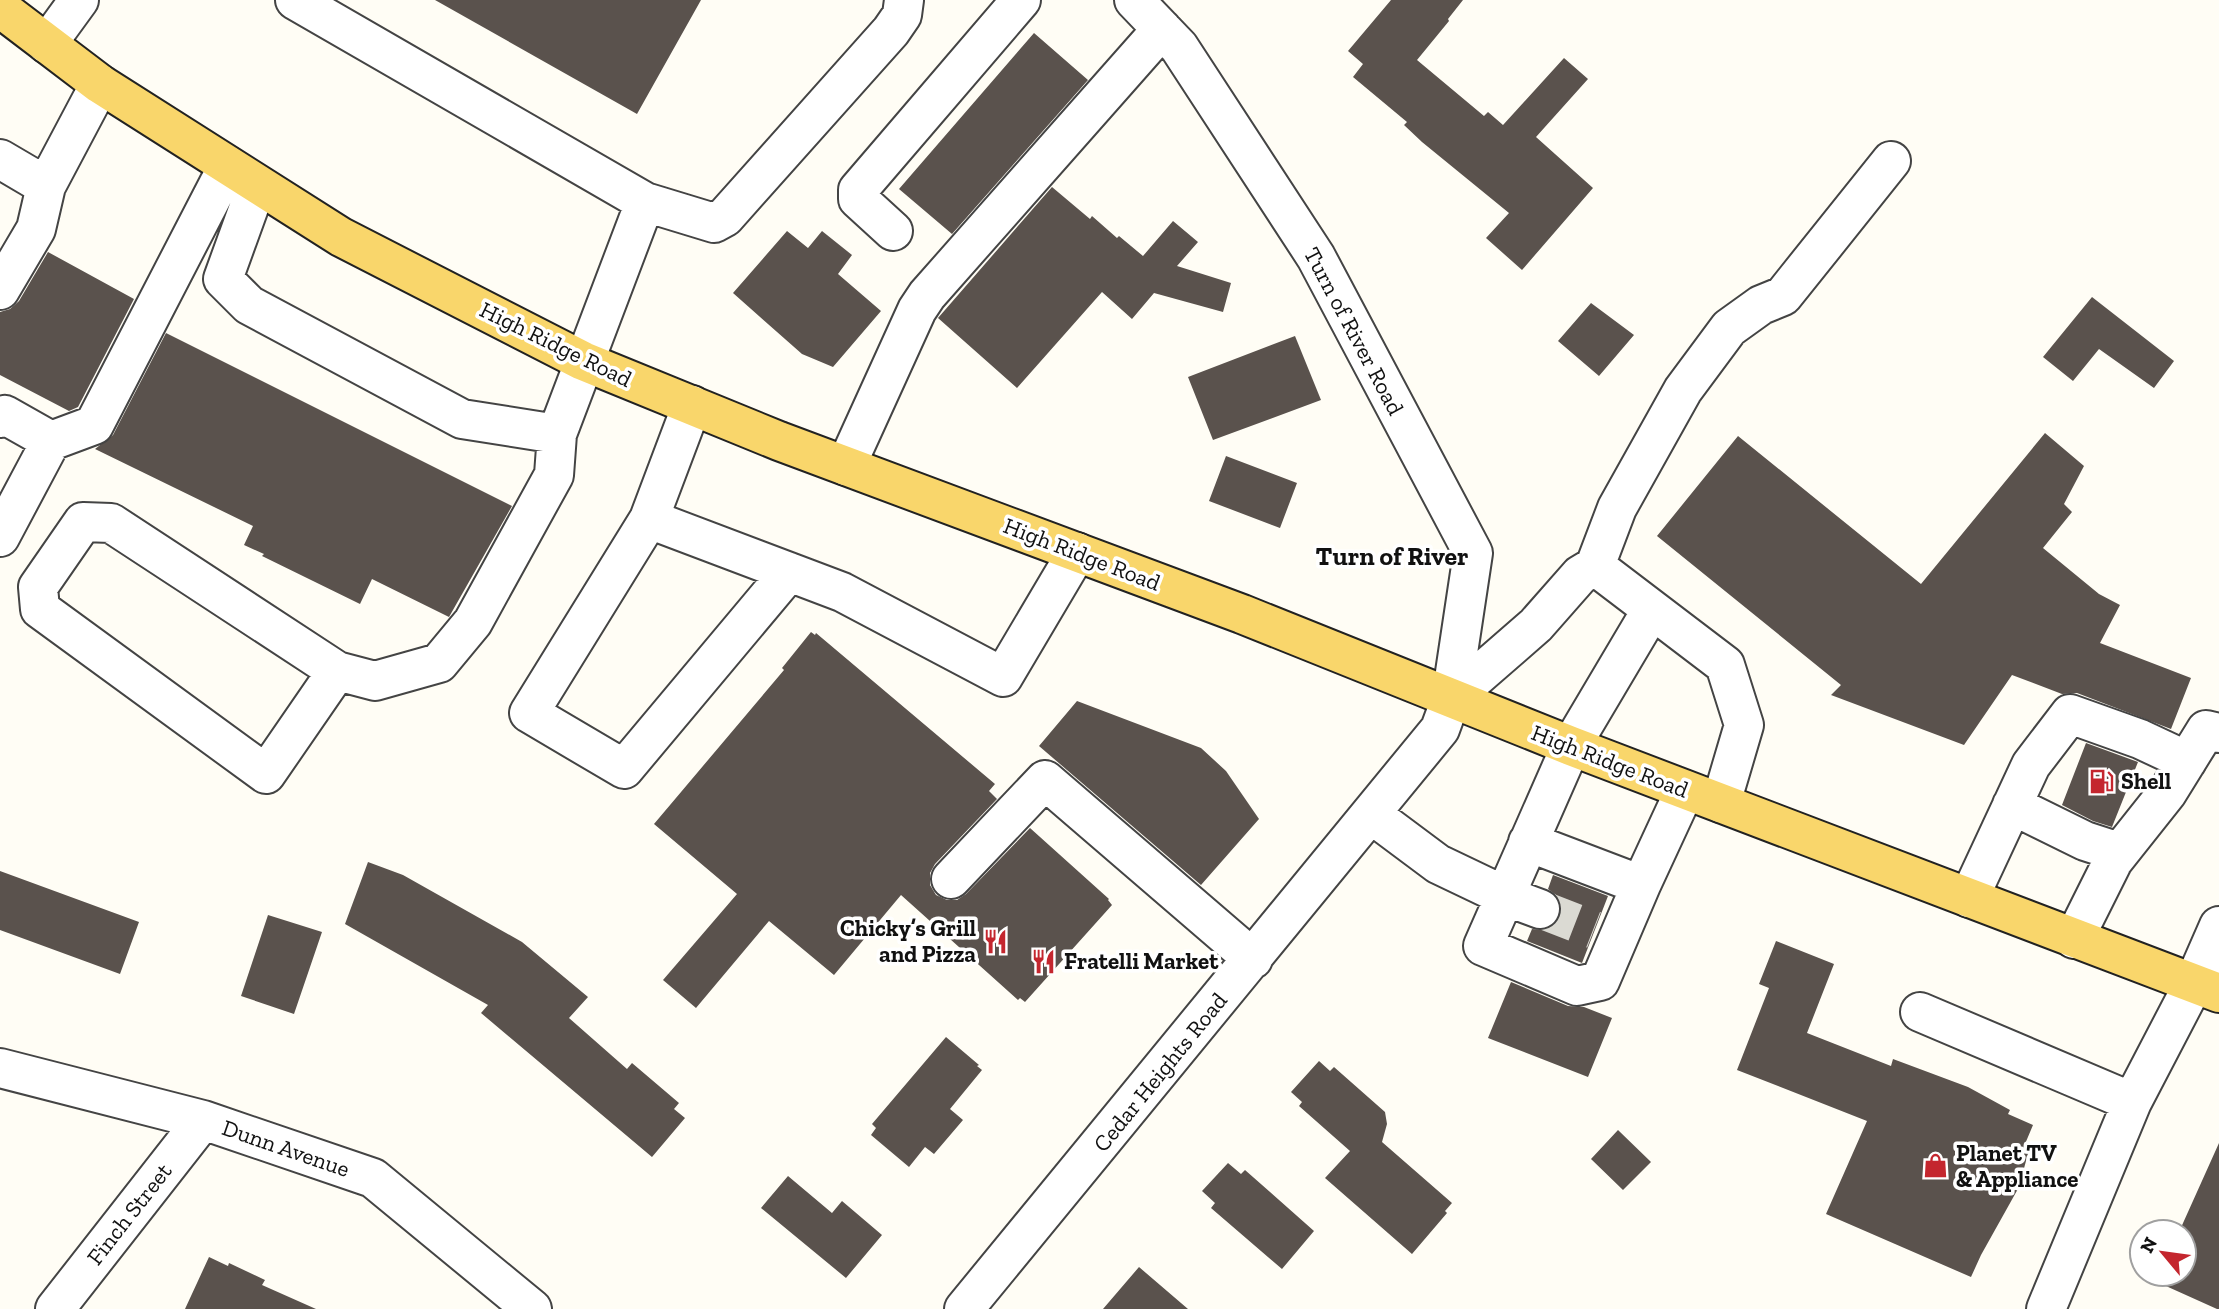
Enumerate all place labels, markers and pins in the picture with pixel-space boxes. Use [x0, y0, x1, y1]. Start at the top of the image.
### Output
fuel station icon: Shell [2087, 767, 2115, 795]
place label: Shell [2121, 767, 2172, 795]
place label: Chicky’s Grill and Pizza [840, 914, 976, 968]
restaurant icon: Chicky’s Grill and Pizza [982, 927, 1010, 955]
restaurant icon: Fratelli Market [1030, 947, 1058, 975]
place label: Fratelli Market [1064, 947, 1219, 975]
place label: Planet TV & Appliance [1956, 1139, 2078, 1193]
shop icon: Planet TV & Appliance [1922, 1152, 1950, 1180]

